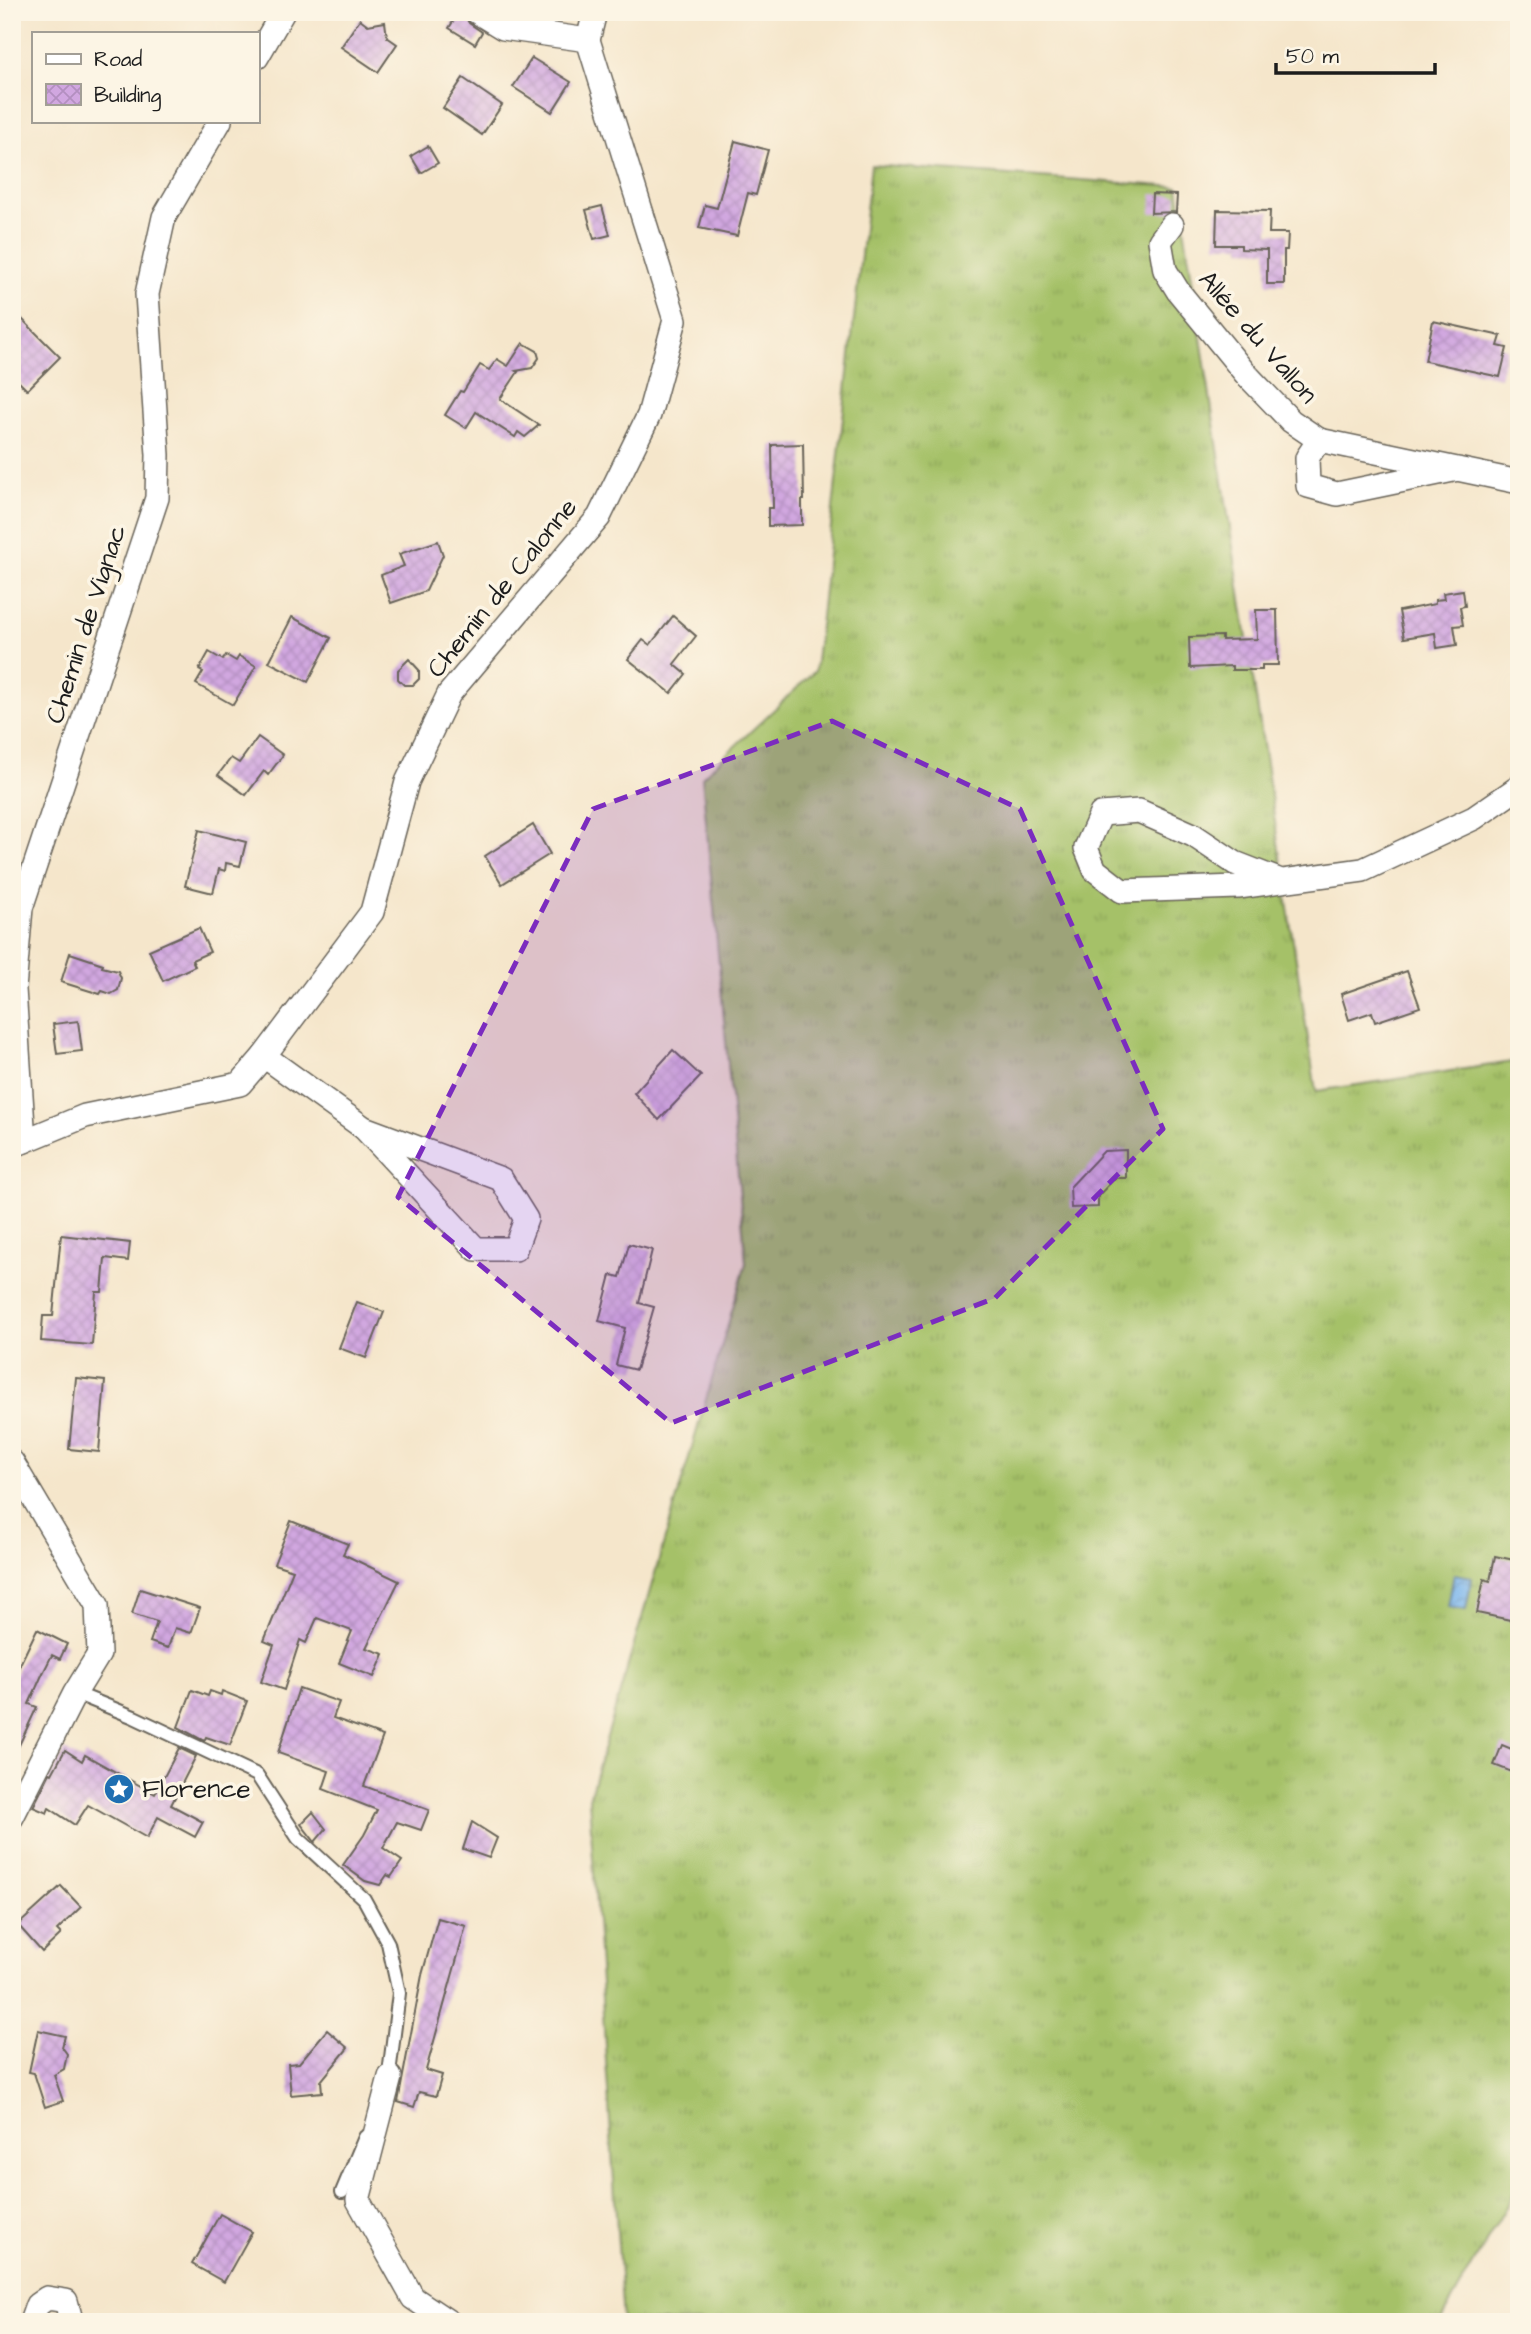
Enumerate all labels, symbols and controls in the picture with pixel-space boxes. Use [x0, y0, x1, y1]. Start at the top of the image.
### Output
legend [32, 32, 259, 122]
scale bar [1276, 32, 1435, 76]
text: 50 m [1286, 42, 1340, 71]
text: Road [94, 45, 142, 74]
text: Building [94, 81, 162, 112]
street label: Allée du Vallon [1190, 263, 1326, 411]
street label: Chemin de Calonne [418, 491, 586, 685]
street label: Chemin de Vignac [37, 520, 137, 729]
place label: Florence [142, 1771, 251, 1807]
place icon: Florence [102, 1772, 136, 1806]

